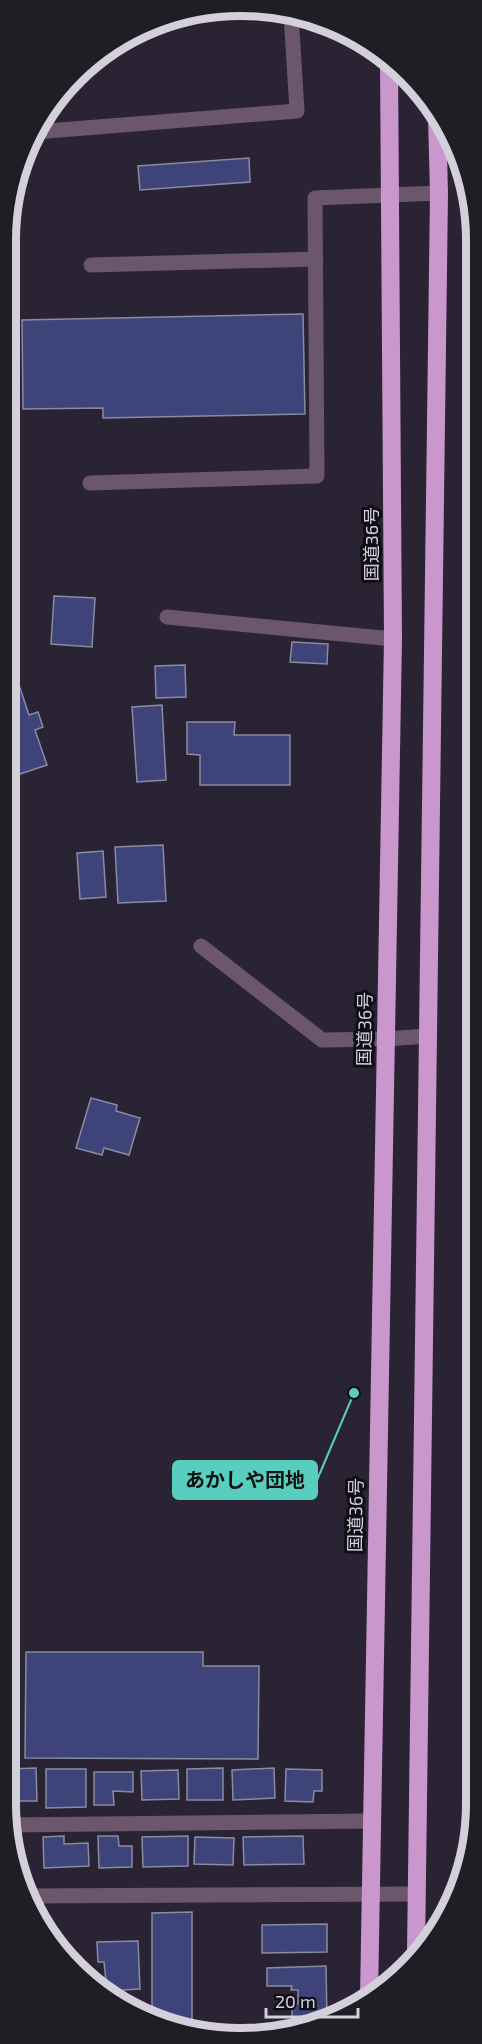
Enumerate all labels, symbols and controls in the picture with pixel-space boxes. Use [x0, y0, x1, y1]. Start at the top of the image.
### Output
street label: 国道36号 [360, 507, 382, 581]
street label: 国道36号 [352, 992, 376, 1066]
callout: あかしや団地 [173, 1461, 317, 1499]
text: あかしや団地 [185, 1467, 305, 1491]
street label: 国道36号 [343, 1478, 367, 1552]
scale bar [266, 1981, 358, 2019]
text: 20 m [275, 1990, 316, 2012]

